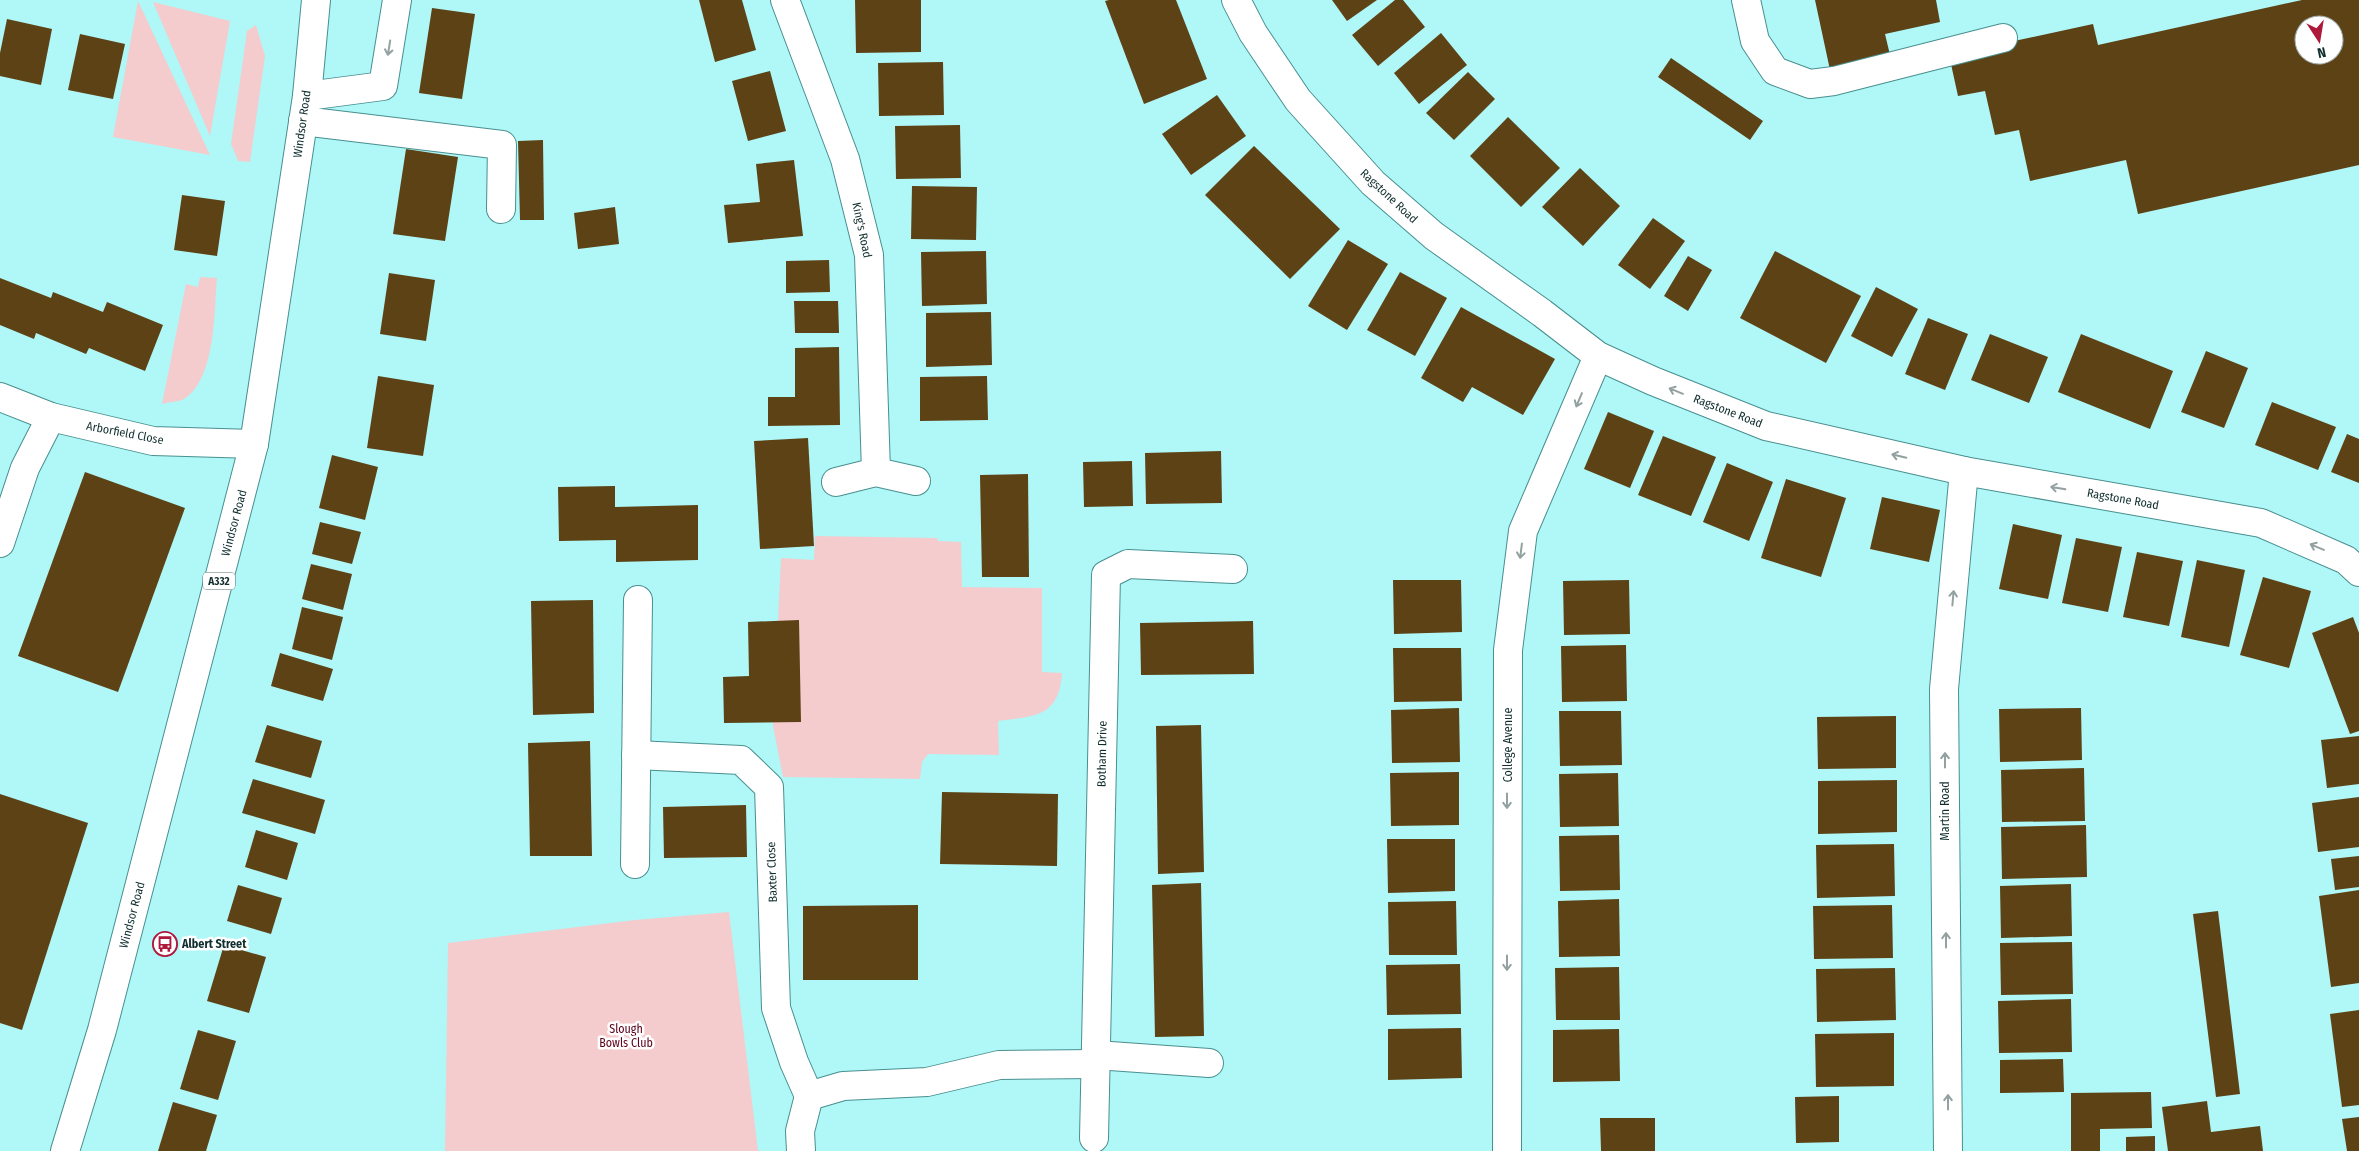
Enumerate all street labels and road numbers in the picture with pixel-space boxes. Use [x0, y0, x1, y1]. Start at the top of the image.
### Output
street label: Windsor Road [290, 89, 314, 159]
street label: Ragstone Road [1358, 166, 1420, 226]
street label: King's Road [849, 201, 875, 259]
street label: Ragstone Road [1691, 391, 1765, 431]
street label: Arborfield Close [85, 419, 165, 447]
street label: Ragstone Road [2086, 486, 2160, 512]
street label: Windsor Road [218, 488, 250, 558]
road number: A332 [203, 572, 235, 590]
street label: College Avenue [1501, 708, 1515, 782]
street label: Botham Drive [1094, 721, 1110, 787]
street label: Martin Road [1938, 781, 1952, 841]
street label: Baxter Close [764, 841, 780, 903]
street label: Windsor Road [116, 880, 148, 950]

